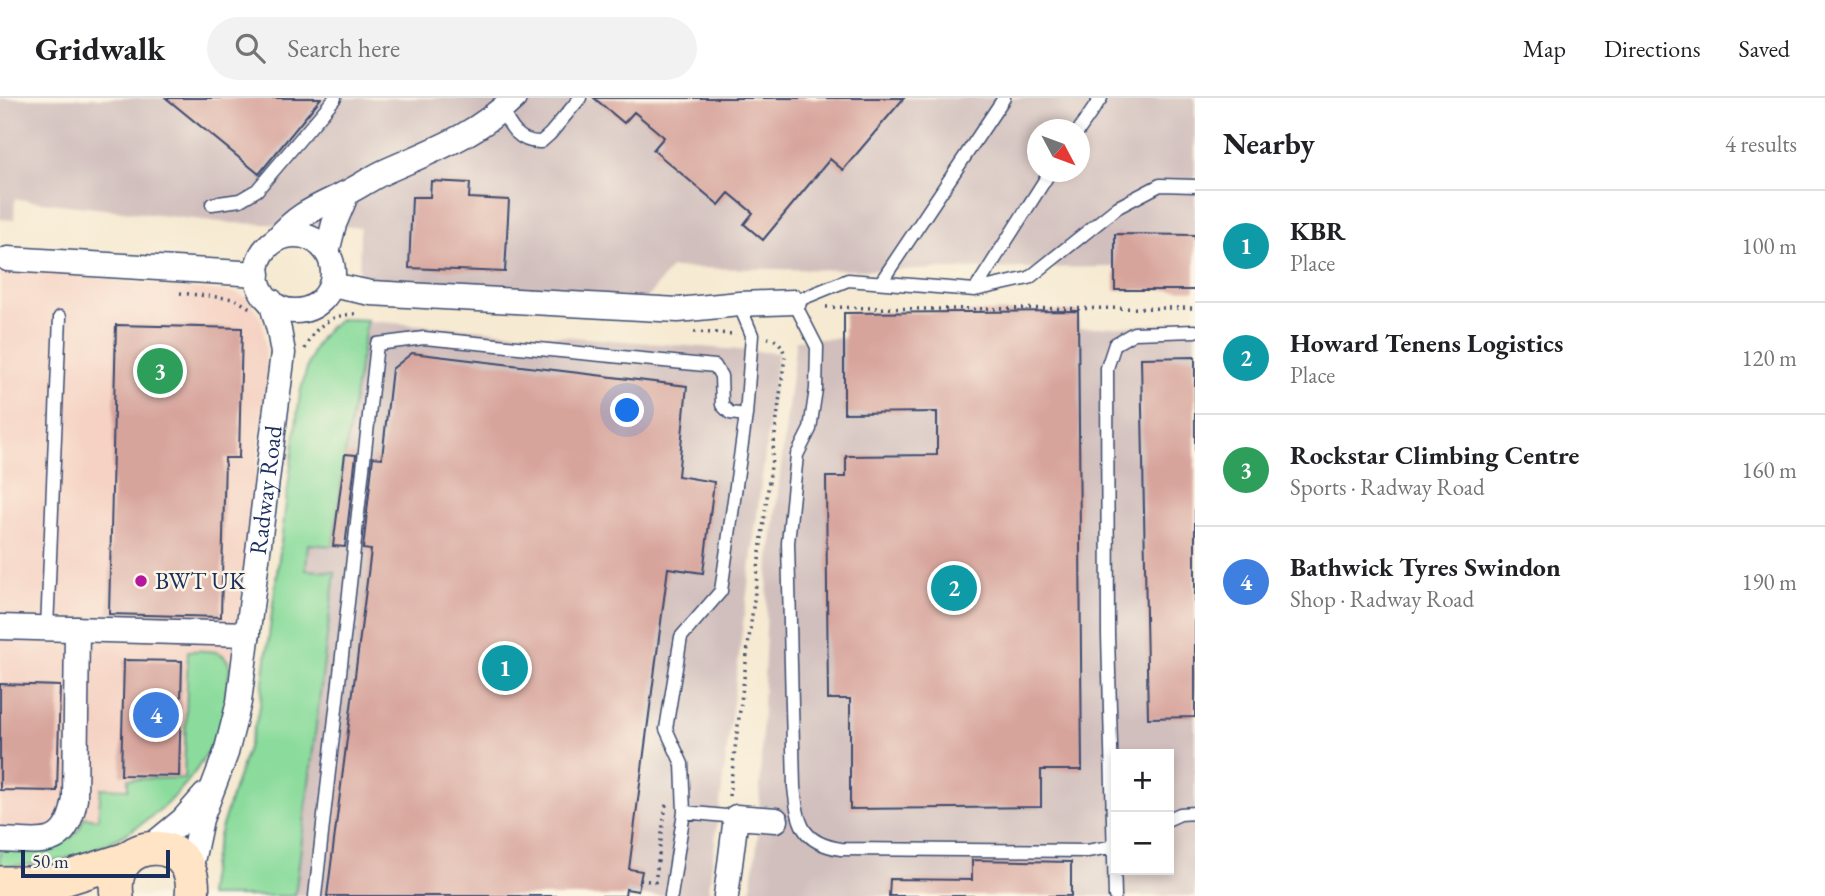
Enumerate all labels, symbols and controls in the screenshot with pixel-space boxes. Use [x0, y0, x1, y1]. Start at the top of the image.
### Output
search box [207, 17, 697, 80]
text: Gridwalk [35, 27, 165, 70]
icon: search [231, 29, 269, 67]
text: Search here [287, 31, 400, 65]
text: Map [1523, 33, 1566, 64]
text: Directions [1604, 33, 1701, 64]
text: Saved [1739, 33, 1790, 64]
north arrow [1027, 119, 1090, 182]
text: Nearby [1223, 124, 1315, 163]
text: 4 results [1725, 129, 1797, 159]
text: KBR [1290, 214, 1346, 248]
text: 1 [1240, 231, 1252, 261]
text: 100 m [1741, 231, 1797, 261]
text: Place [1290, 248, 1335, 278]
text: Howard Tenens Logistics [1290, 326, 1563, 360]
text: 2 [1240, 343, 1252, 373]
text: 120 m [1741, 343, 1797, 373]
pin: 3 [137, 345, 183, 397]
text: Place [1290, 360, 1335, 390]
your location [610, 393, 644, 427]
street label: Radway Road [242, 423, 289, 556]
text: Rockstar Climbing Centre [1290, 438, 1579, 472]
text: 3 [1240, 455, 1252, 485]
text: 160 m [1741, 455, 1797, 485]
text: Sports · Radway Road [1290, 472, 1485, 502]
text: Bathwick Tyres Swindon [1290, 550, 1561, 584]
pin: 2 [931, 562, 977, 614]
place label: BWT UK [155, 565, 246, 596]
text: 4 [1240, 567, 1252, 597]
text: 190 m [1741, 567, 1797, 597]
marker: BWT UK [133, 573, 149, 589]
text: Shop · Radway Road [1290, 584, 1474, 614]
pin: 1 [482, 642, 528, 694]
pin: 4 [133, 689, 179, 741]
map controls [1111, 749, 1174, 875]
button: + [1111, 749, 1174, 812]
button: − [1111, 812, 1174, 875]
scale bar [21, 847, 170, 879]
text: 50 m [32, 849, 69, 874]

